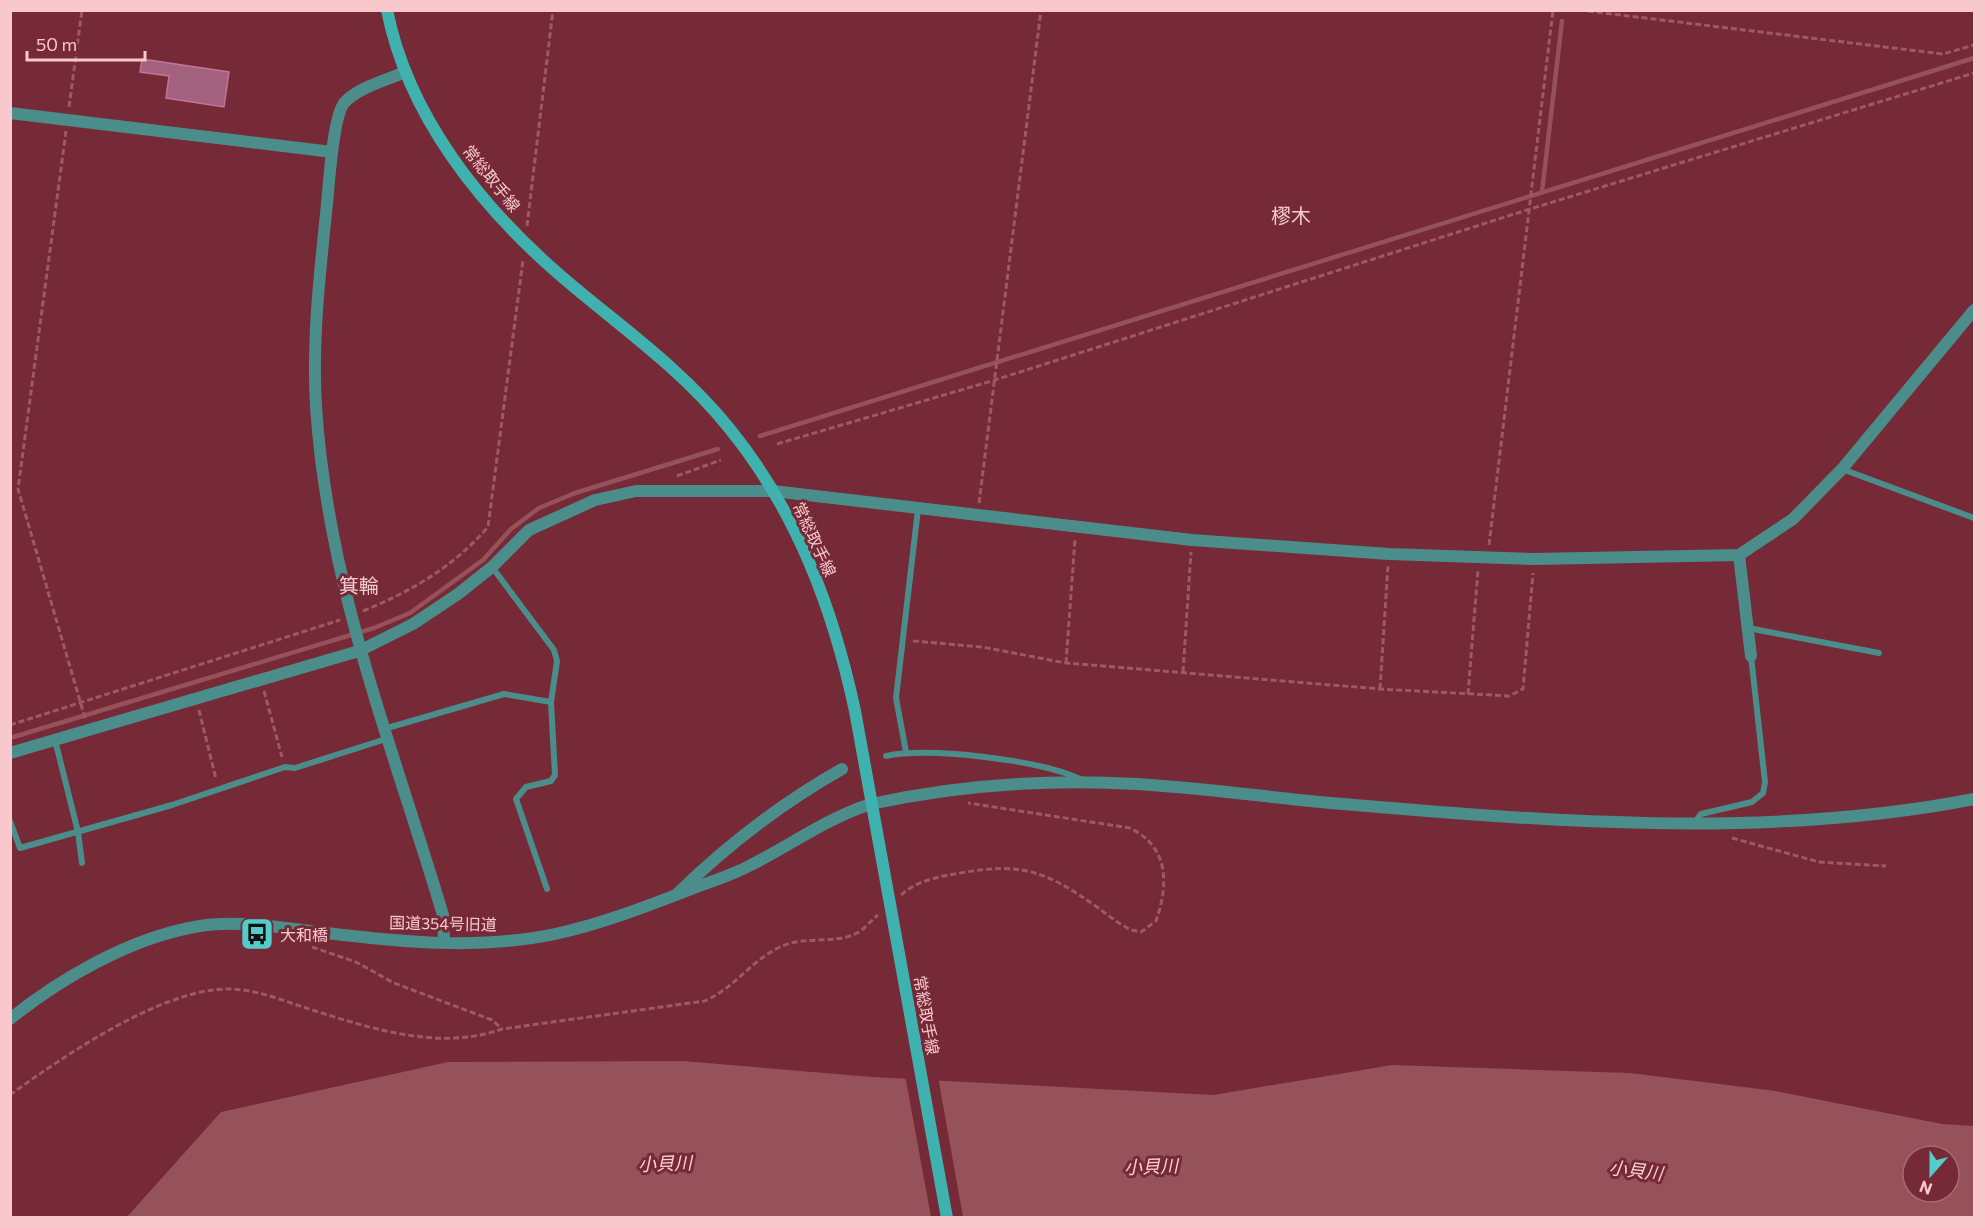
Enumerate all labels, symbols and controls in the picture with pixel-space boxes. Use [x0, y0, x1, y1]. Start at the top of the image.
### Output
scale bar [27, 24, 146, 62]
text: 50 m [36, 33, 77, 55]
street label: 常総取手線 [459, 141, 525, 215]
district label: 樛木 [1271, 203, 1311, 227]
street label: 常総取手線 [789, 499, 841, 579]
district label: 箕輪 [339, 573, 379, 597]
street label: 国道354号旧道 [389, 913, 497, 933]
bus stop icon: 大和橋 [239, 916, 275, 952]
place label: 大和橋 [280, 925, 328, 944]
street label: 常総取手線 [911, 974, 943, 1056]
north arrow [1901, 1144, 1961, 1204]
water label: 小貝川 [638, 1151, 694, 1175]
water label: 小貝川 [1124, 1154, 1180, 1178]
water label: 小貝川 [1608, 1156, 1666, 1184]
text: N [1916, 1177, 1934, 1199]

